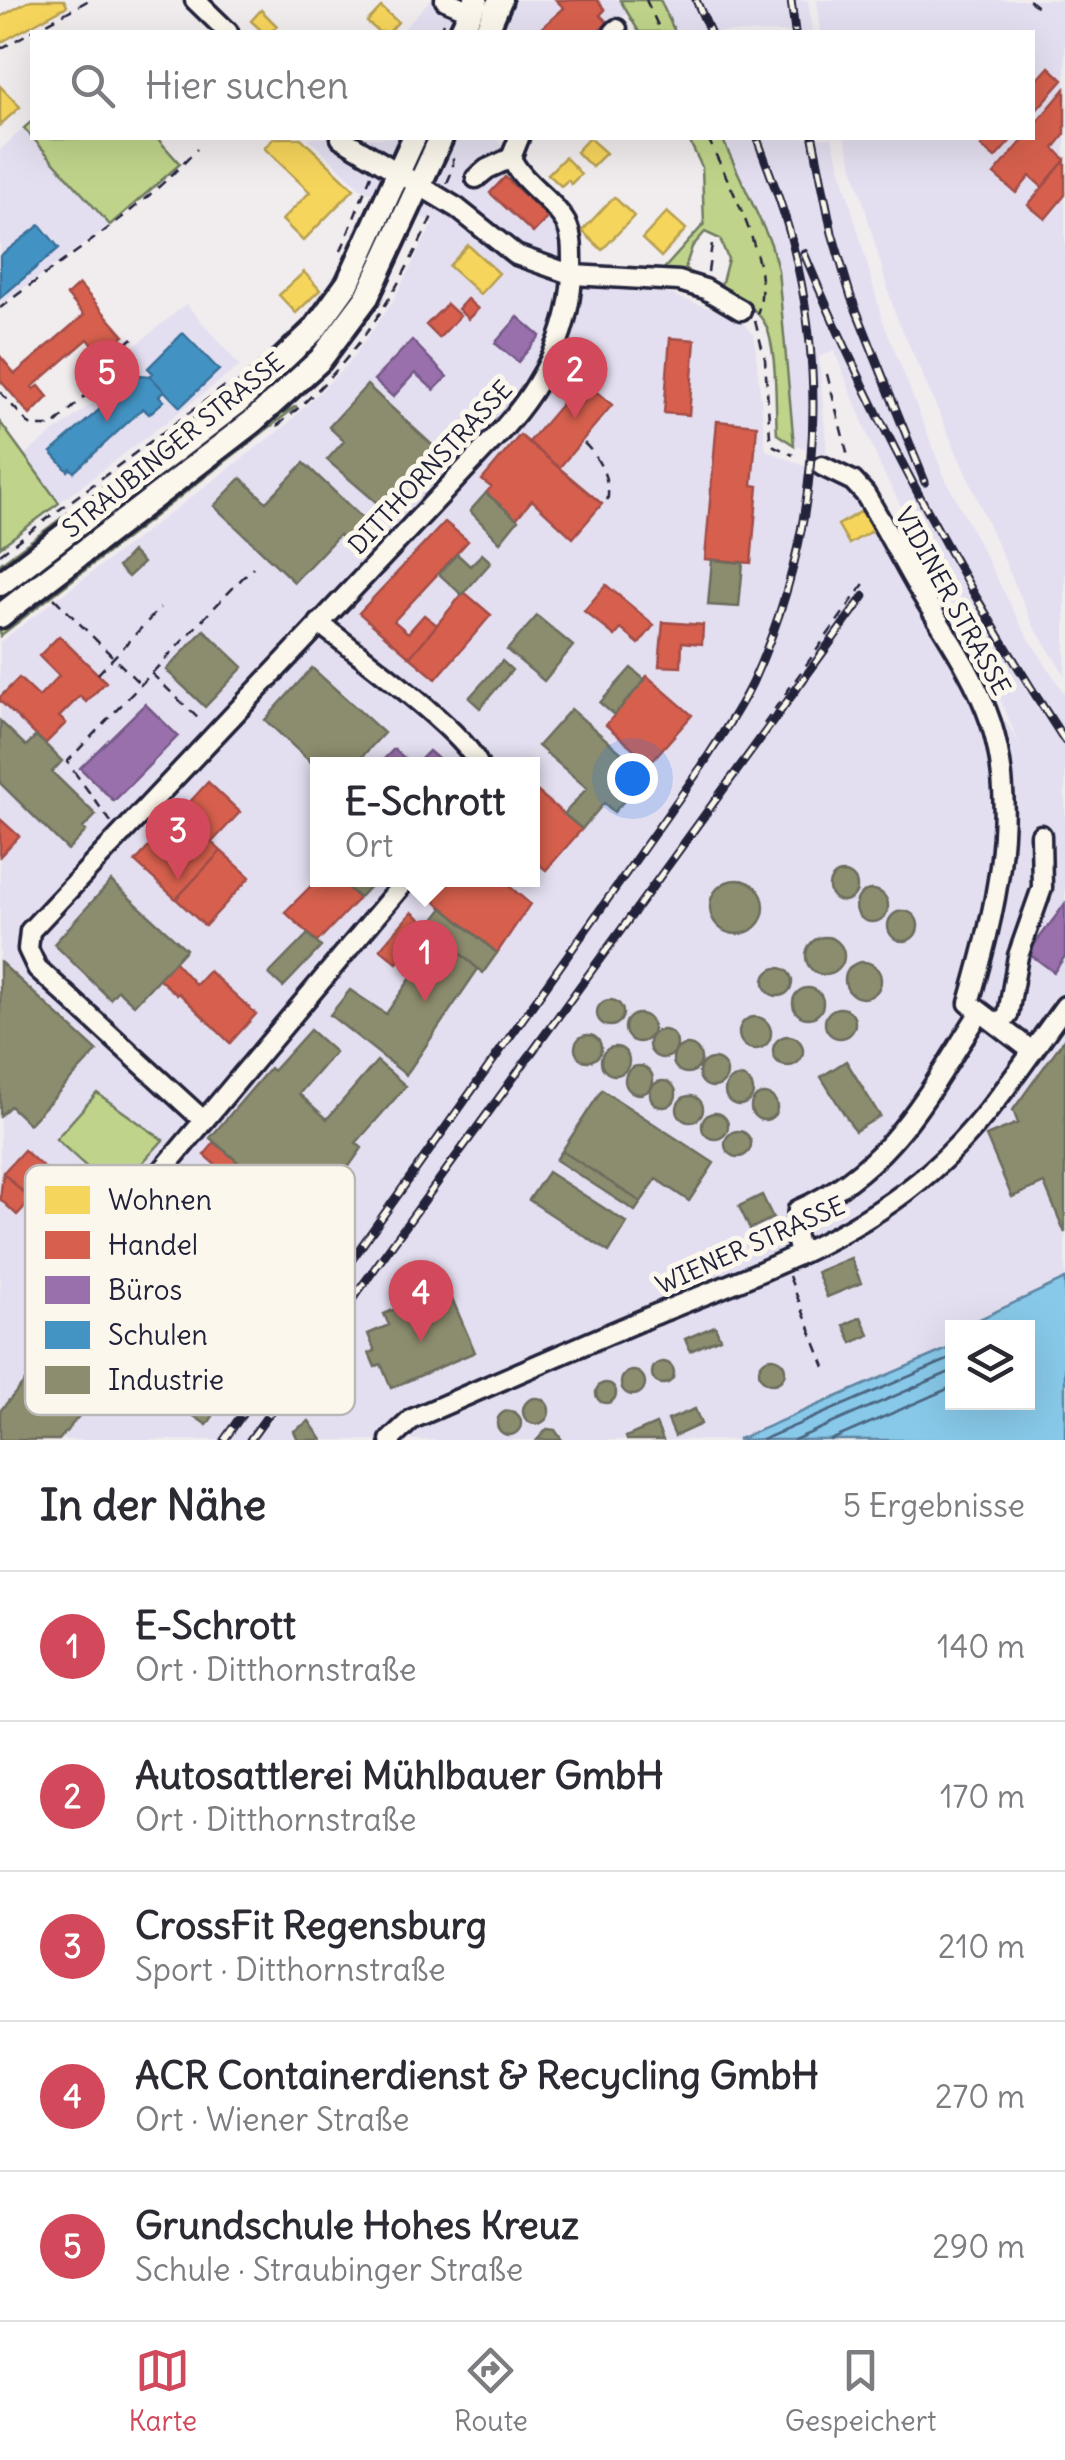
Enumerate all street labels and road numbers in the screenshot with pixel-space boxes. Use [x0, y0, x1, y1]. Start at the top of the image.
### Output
street label: STRAUBINGER STRASSE [56, 346, 290, 544]
street label: DITTHORNSTRASSE [341, 373, 519, 561]
street label: VIDINER STRASSE [888, 501, 1018, 701]
street label: WIENER STRASSE [651, 1189, 849, 1301]

